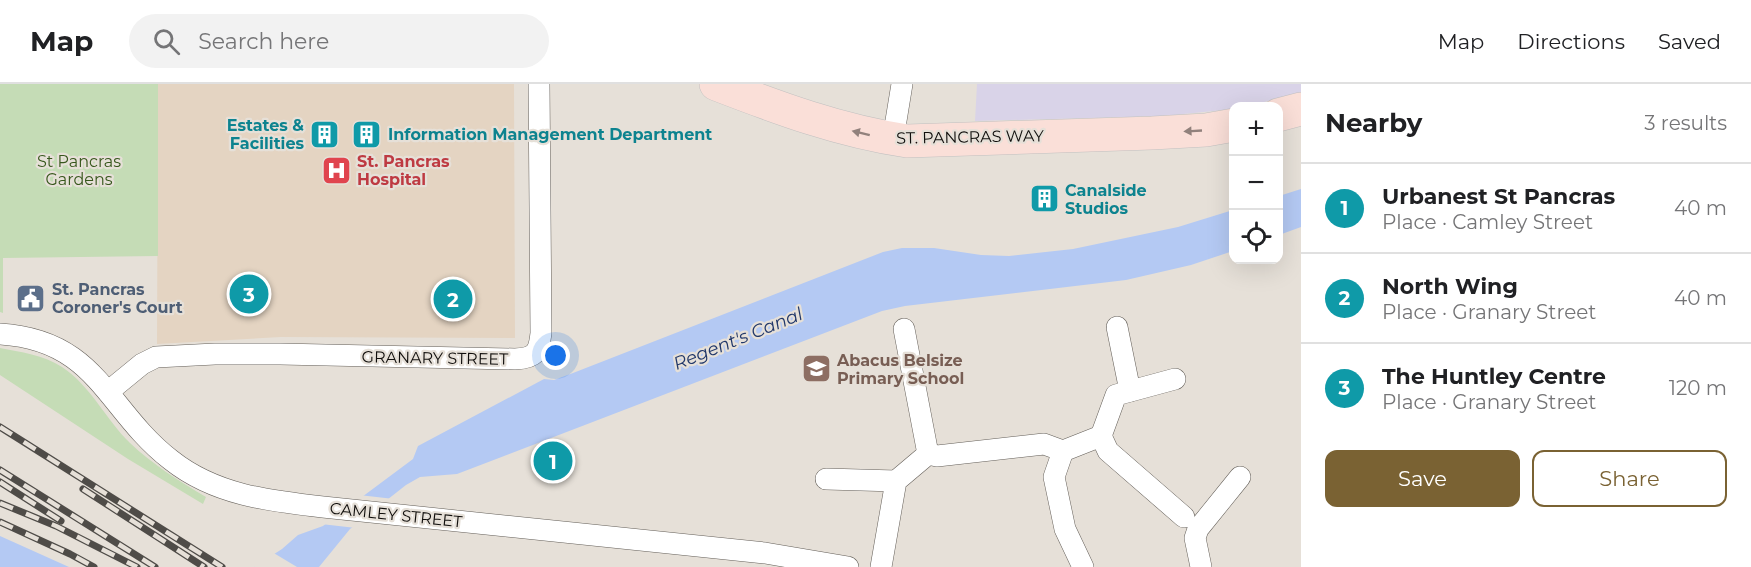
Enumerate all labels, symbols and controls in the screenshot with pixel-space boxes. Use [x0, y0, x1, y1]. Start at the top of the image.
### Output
search box [129, 14, 549, 68]
text: Map [30, 24, 93, 58]
icon: search [150, 25, 183, 58]
text: Search here [198, 28, 329, 55]
text: Map [1438, 29, 1484, 54]
text: Directions [1517, 29, 1625, 54]
text: Saved [1658, 29, 1721, 54]
map controls [1229, 102, 1283, 264]
button: + [1229, 102, 1283, 156]
text: Nearby [1325, 107, 1422, 139]
text: 3 results [1644, 111, 1727, 135]
place label: Estates & Facilities [227, 116, 304, 153]
building icon: Estates & Facilities [309, 118, 341, 150]
building icon: Information Management Department [351, 118, 383, 150]
place label: Information Management Department [388, 125, 712, 144]
street label: ST. PANCRAS WAY [896, 126, 1045, 148]
one-way arrow [1184, 126, 1203, 135]
one-way arrow [852, 127, 870, 137]
park label: St Pancras Gardens [37, 152, 121, 189]
place label: St. Pancras Hospital [357, 152, 450, 189]
hospital icon: St. Pancras Hospital [320, 154, 352, 186]
button: − [1229, 156, 1283, 210]
place label: Canalside Studios [1065, 181, 1147, 218]
building icon: Canalside Studios [1028, 183, 1060, 215]
text: Urbanest St Pancras [1382, 183, 1615, 210]
text: 1 [1341, 196, 1348, 220]
text: 40 m [1674, 196, 1727, 220]
button: locate [1229, 210, 1283, 264]
text: Place · Camley Street [1382, 210, 1593, 234]
pin: 3 [230, 272, 268, 316]
text: North Wing [1382, 273, 1518, 300]
pin: 2 [434, 276, 472, 322]
place label: St. Pancras Coroner's Court [52, 280, 183, 317]
public building icon: St. Pancras Coroner's Court [15, 282, 47, 314]
text: 2 [1339, 286, 1350, 310]
text: 40 m [1674, 286, 1727, 310]
text: Place · Granary Street [1382, 300, 1596, 324]
water label: Regent's Canal [670, 303, 806, 375]
your location [541, 341, 570, 370]
street label: GRANARY STREET [362, 347, 509, 369]
place label: Abacus Belsize Primary School [836, 351, 964, 388]
school or university icon: Abacus Belsize Primary School [800, 353, 832, 385]
text: The Huntley Centre [1382, 363, 1606, 390]
text: 3 [1339, 376, 1350, 400]
text: 120 m [1669, 376, 1727, 400]
text: Place · Granary Street [1382, 390, 1596, 414]
pin: 1 [534, 438, 572, 484]
button: Save [1325, 450, 1520, 507]
button: Share [1532, 450, 1727, 507]
street label: CAMLEY STREET [329, 499, 464, 531]

